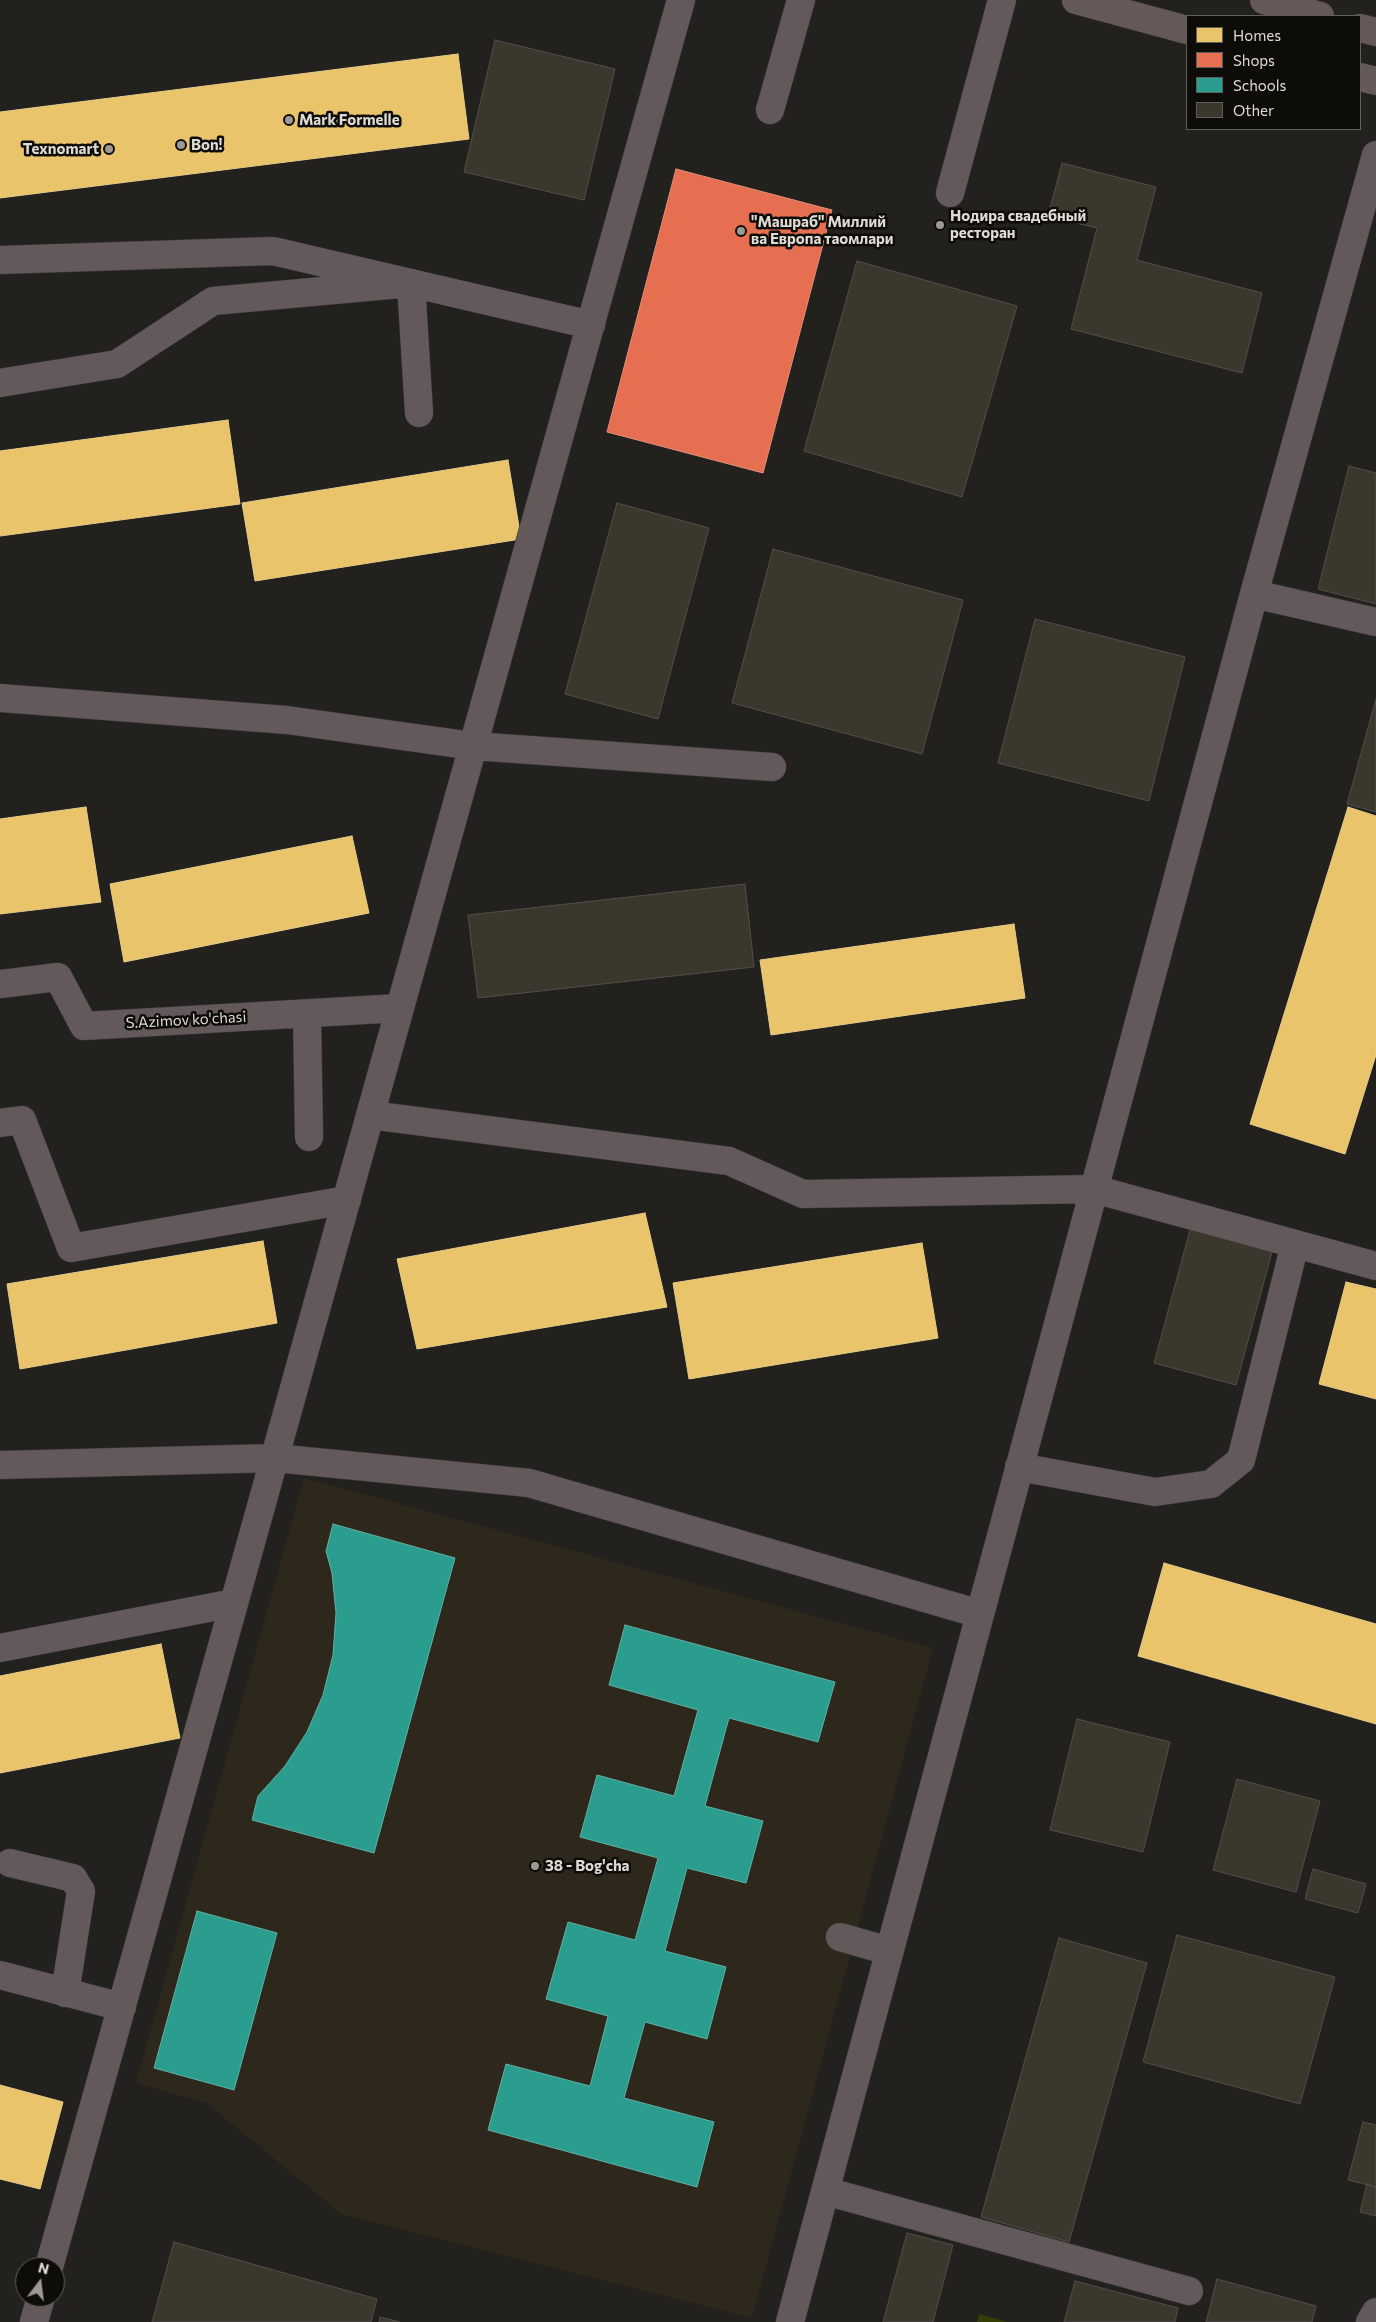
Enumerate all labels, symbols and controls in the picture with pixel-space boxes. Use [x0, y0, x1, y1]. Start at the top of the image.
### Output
legend [1186, 15, 1361, 130]
text: Homes [1233, 26, 1281, 44]
text: Shops [1233, 51, 1275, 69]
text: Schools [1233, 76, 1286, 94]
text: Other [1233, 101, 1274, 119]
place label: Mark Formelle [299, 111, 400, 129]
marker: Mark Formelle [283, 114, 295, 126]
place label: Bon! [191, 136, 223, 154]
marker: Bon! [175, 139, 187, 151]
place label: Texnomart [23, 140, 99, 158]
marker: Texnomart [103, 143, 115, 155]
place label: Нодира свадебный ресторан [950, 207, 1086, 242]
place label: "Машраб" Миллий ва Европа таомлари [751, 213, 894, 248]
marker: Нодира свадебный ресторан [934, 219, 946, 231]
marker: "Машраб" Миллий ва Европа таомлари [735, 225, 747, 237]
street label: S.Azimov ko'chasi [125, 1008, 247, 1032]
place label: 38 - Bog'cha [545, 1857, 630, 1875]
marker: 38 - Bog'cha [529, 1860, 541, 1872]
north arrow [15, 2257, 65, 2307]
text: N [36, 2258, 51, 2278]

